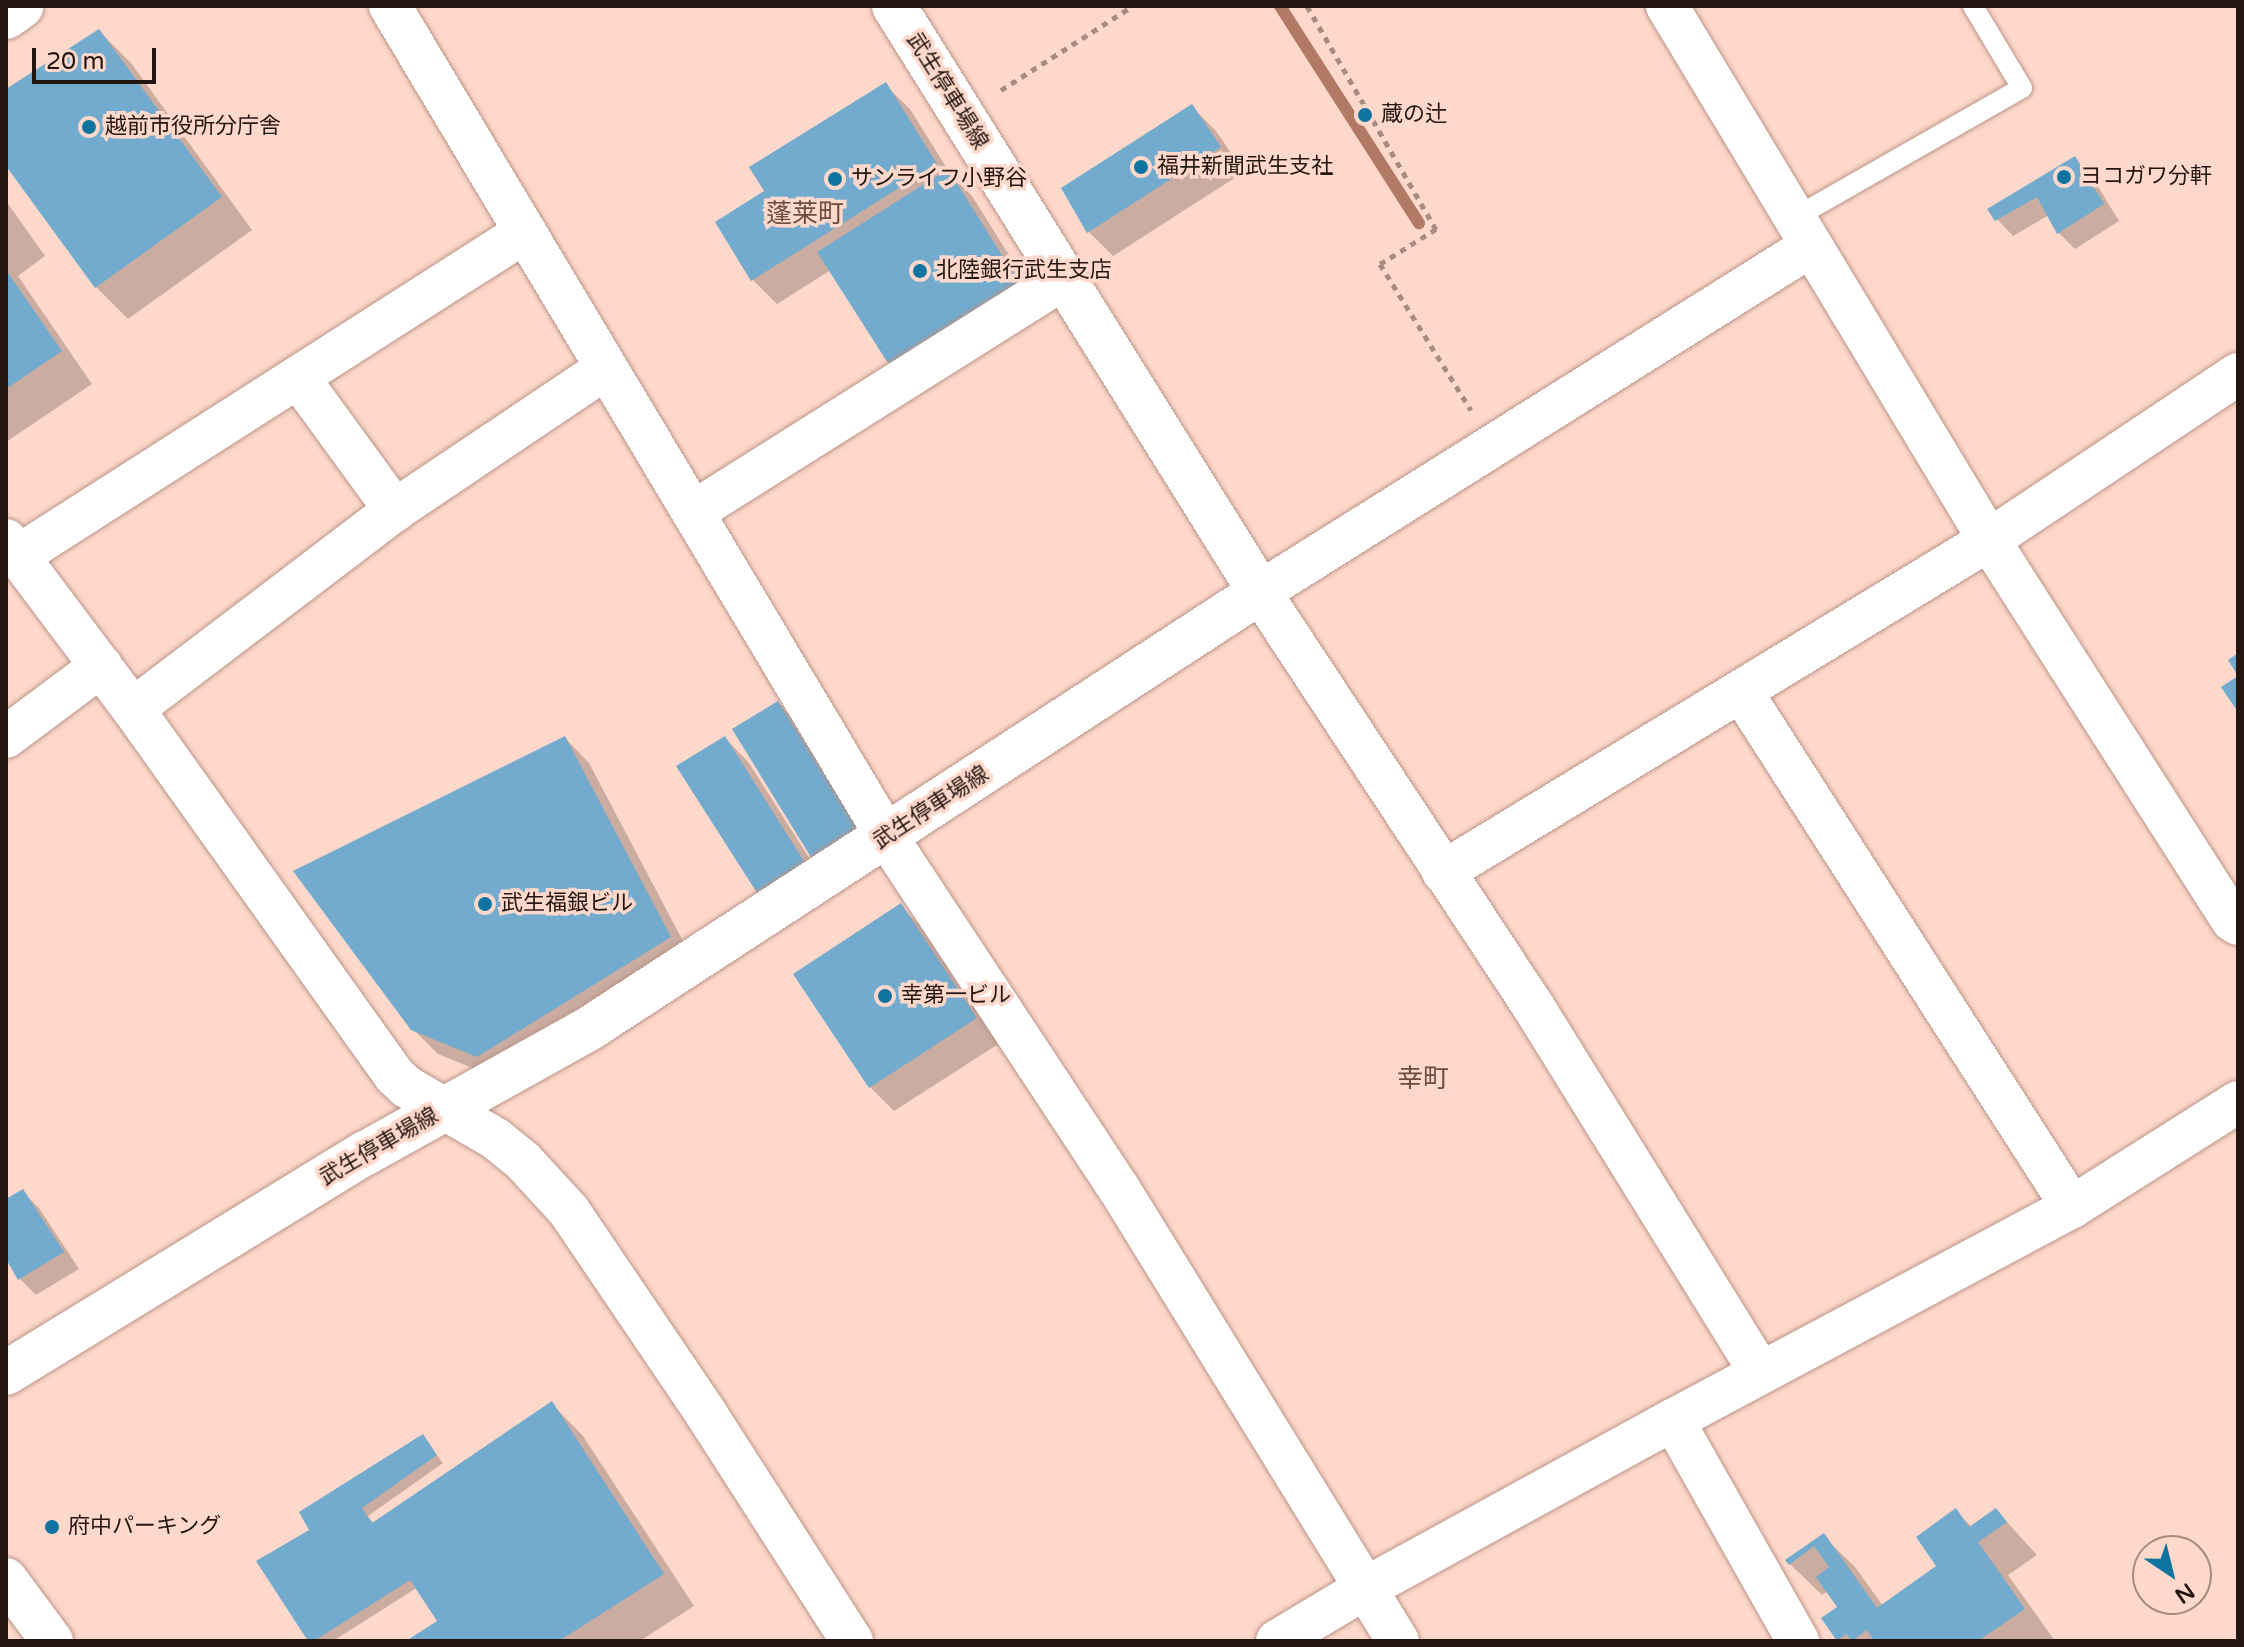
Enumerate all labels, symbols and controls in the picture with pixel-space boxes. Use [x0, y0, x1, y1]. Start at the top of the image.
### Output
street label: 武生停車場線 [901, 28, 993, 154]
scale bar [36, 32, 160, 82]
text: 20 m [46, 47, 104, 76]
place label: 蔵の辻 [1381, 102, 1447, 128]
marker: 蔵の辻 [1356, 106, 1374, 124]
place label: 越前市役所分庁舎 [105, 114, 281, 140]
marker: 越前市役所分庁舎 [80, 118, 98, 136]
place label: 福井新聞武生支社 [1157, 154, 1333, 180]
marker: 福井新聞武生支社 [1132, 158, 1150, 176]
place label: ヨコガワ分軒 [2080, 164, 2212, 190]
place label: サンライフ小野谷 [851, 166, 1027, 192]
marker: ヨコガワ分軒 [2055, 168, 2073, 186]
marker: サンライフ小野谷 [826, 170, 844, 188]
district label: 蓬莱町 [766, 198, 844, 230]
place label: 北陸銀行武生支店 [936, 258, 1112, 284]
marker: 北陸銀行武生支店 [911, 262, 929, 280]
street label: 武生停車場線 [868, 761, 994, 855]
place label: 武生福銀ビル [501, 891, 633, 917]
marker: 武生福銀ビル [476, 895, 494, 913]
place label: 幸第一ビル [901, 983, 1011, 1009]
marker: 幸第一ビル [876, 987, 894, 1005]
district label: 幸町 [1397, 1063, 1449, 1095]
street label: 武生停車場線 [315, 1103, 443, 1191]
place label: 府中パーキング [68, 1514, 222, 1540]
marker: 府中パーキング [43, 1518, 61, 1536]
north arrow [2132, 1535, 2212, 1615]
text: N [2170, 1577, 2199, 1609]

